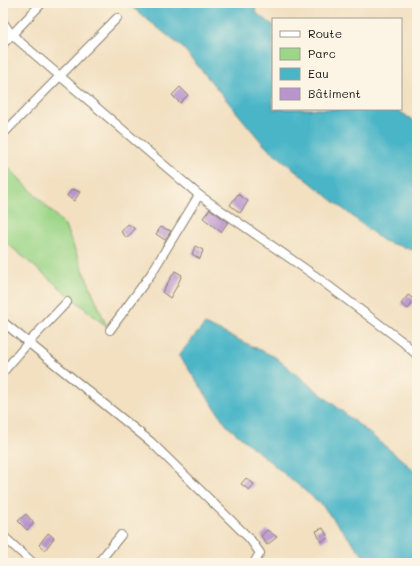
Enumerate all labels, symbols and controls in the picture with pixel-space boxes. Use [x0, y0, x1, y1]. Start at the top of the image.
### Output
legend [272, 18, 402, 110]
text: Route [308, 25, 342, 41]
text: Parc [308, 45, 336, 61]
text: Eau [308, 65, 329, 81]
text: Bâtiment [308, 85, 361, 101]

